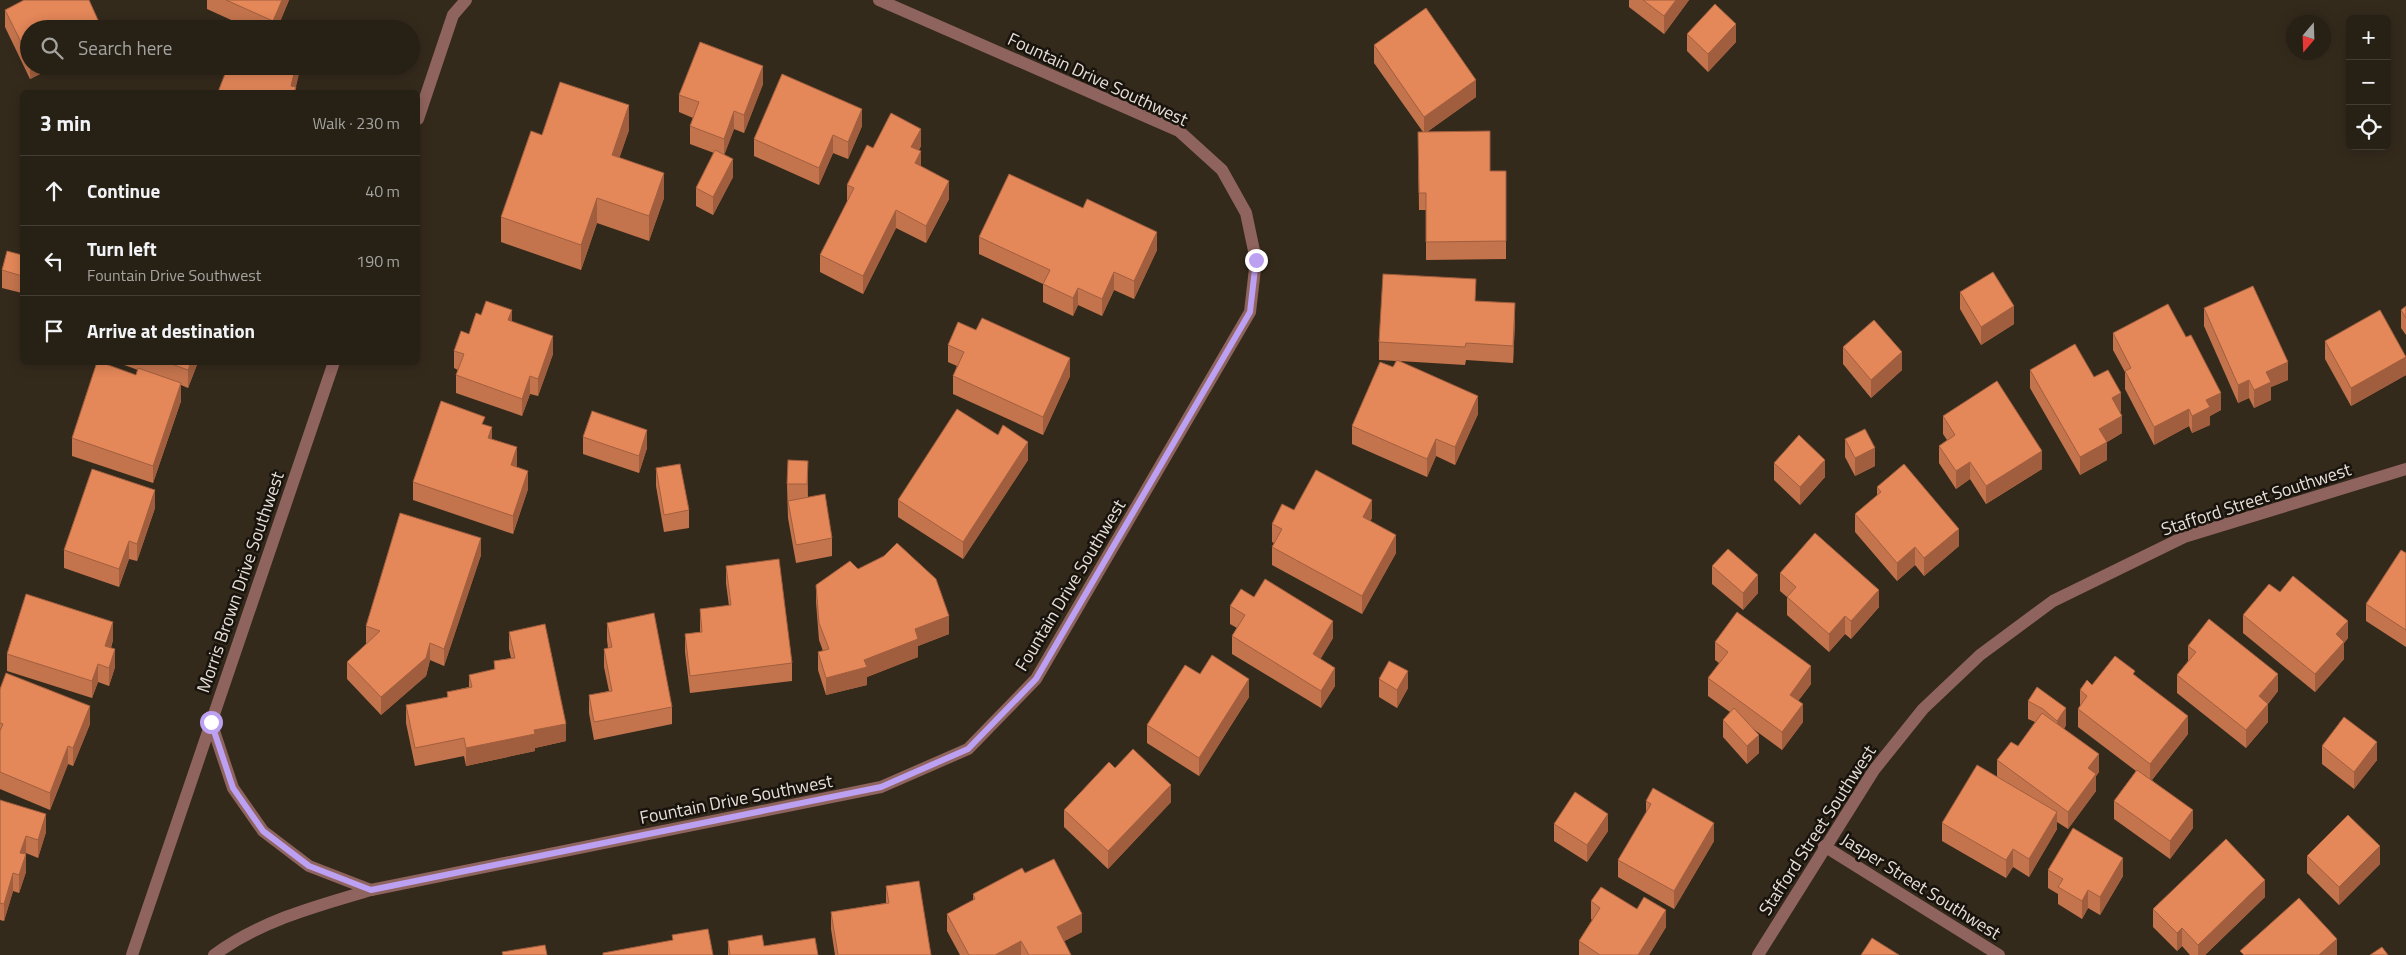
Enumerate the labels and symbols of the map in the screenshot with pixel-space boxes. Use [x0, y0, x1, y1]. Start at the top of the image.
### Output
north arrow [2286, 15, 2331, 60]
street label: Fountain Drive Southwest [1003, 25, 1193, 133]
route end [1245, 249, 1268, 272]
street label: Stafford Street Southwest [2158, 455, 2355, 542]
street label: Morris Brown Drive Southwest [189, 467, 291, 696]
street label: Fountain Drive Southwest [1008, 493, 1132, 676]
route start [200, 711, 223, 734]
street label: Stafford Street Southwest [1752, 739, 1883, 920]
street label: Fountain Drive Southwest [637, 767, 836, 831]
street label: Jasper Street Southwest [1836, 826, 2007, 947]

